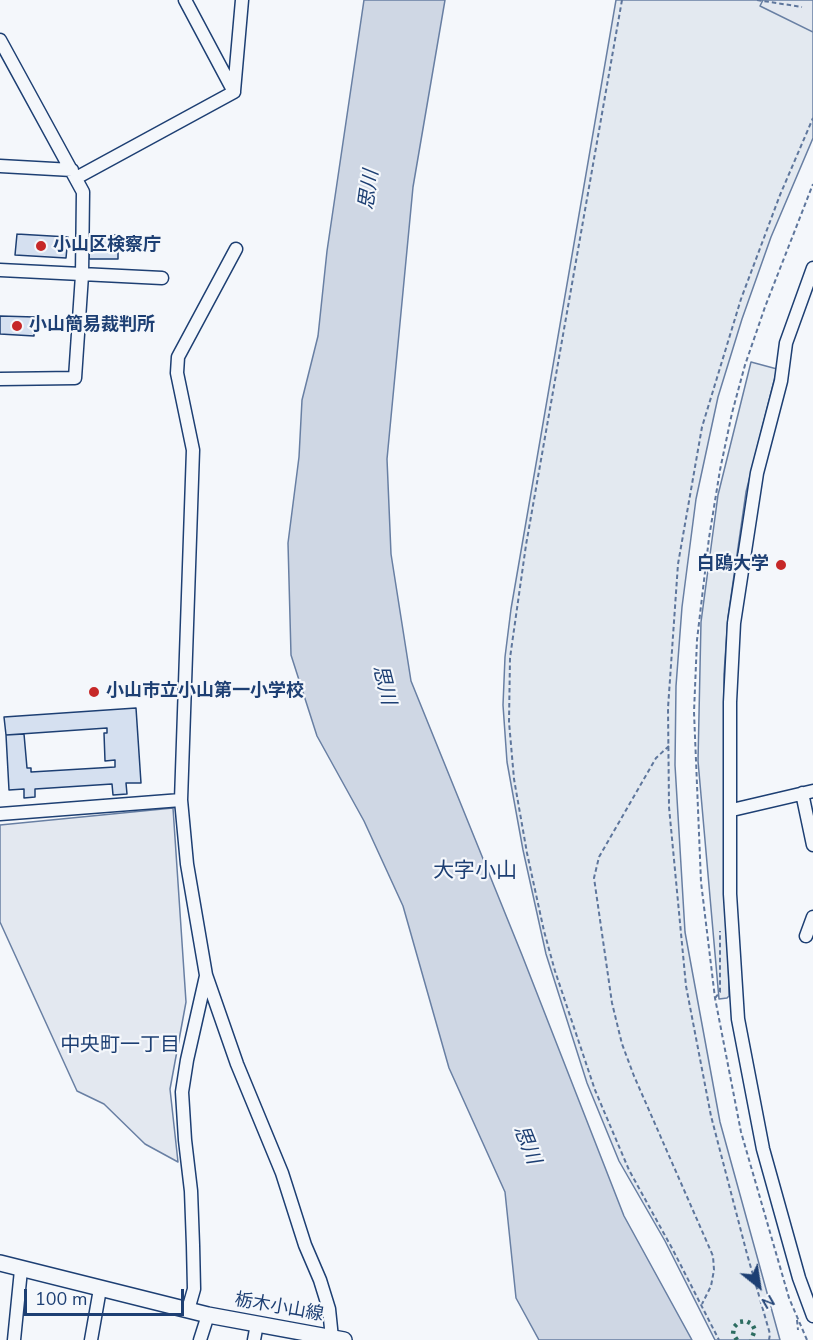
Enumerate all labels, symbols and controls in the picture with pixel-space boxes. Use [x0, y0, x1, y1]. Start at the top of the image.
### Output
water label: 思川 [355, 169, 385, 211]
place label: 小山区検察庁 [53, 235, 161, 257]
marker: 小山区検察庁 [34, 239, 48, 253]
place label: 小山簡易裁判所 [29, 315, 155, 337]
marker: 小山簡易裁判所 [10, 319, 24, 333]
place label: 白鴎大学 [697, 554, 769, 576]
marker: 白鴎大学 [774, 558, 788, 572]
water label: 思川 [367, 663, 399, 707]
place label: 小山市立小山第一小学校 [106, 681, 304, 703]
marker: 小山市立小山第一小学校 [87, 685, 101, 699]
district label: 大字小山 [433, 859, 517, 885]
district label: 中央町一丁目 [60, 1034, 180, 1058]
water label: 思川 [507, 1122, 545, 1168]
north arrow [729, 1256, 789, 1316]
scale bar [27, 1277, 188, 1315]
text: 100 m [35, 1287, 87, 1311]
text: N [757, 1289, 779, 1314]
street label: 栃木小山線 [233, 1290, 325, 1326]

